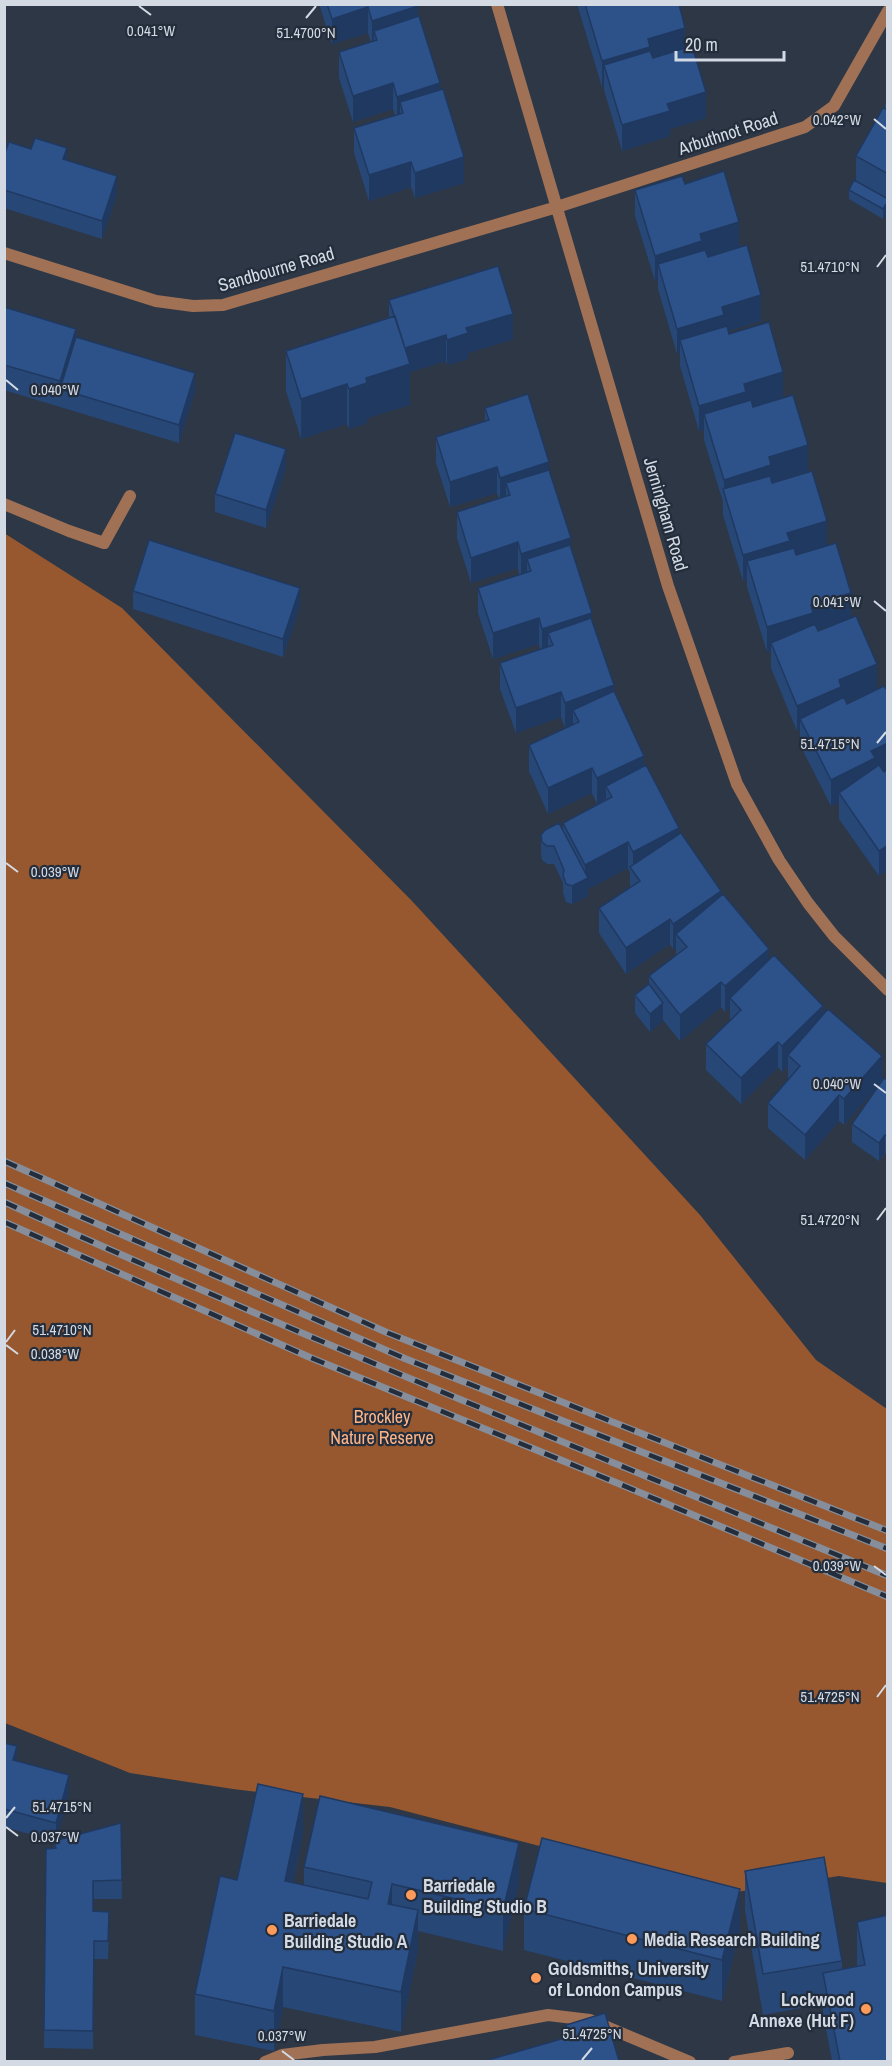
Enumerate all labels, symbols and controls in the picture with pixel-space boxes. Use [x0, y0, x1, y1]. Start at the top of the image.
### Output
text: 0.041°W [127, 20, 176, 41]
text: 51.4700°N [276, 22, 336, 43]
scale bar [676, 24, 784, 62]
text: 20 m [685, 32, 718, 57]
street label: Arbuthnot Road [674, 105, 781, 161]
text: 0.042°W [813, 109, 862, 130]
street label: Sandbourne Road [215, 240, 337, 298]
text: 51.4710°N [800, 256, 860, 277]
text: 0.040°W [31, 379, 80, 400]
street label: Jerningham Road [638, 454, 694, 574]
text: 0.041°W [813, 591, 862, 612]
text: 51.4715°N [800, 733, 860, 754]
text: 0.039°W [31, 861, 80, 882]
text: 0.040°W [813, 1073, 862, 1094]
text: 51.4720°N [800, 1209, 860, 1230]
text: 51.4710°N [32, 1319, 92, 1340]
text: 0.038°W [31, 1343, 80, 1364]
park label: Brockley Nature Reserve [330, 1404, 434, 1450]
text: 0.039°W [813, 1555, 862, 1576]
text: 51.4725°N [800, 1686, 860, 1707]
text: 51.4715°N [32, 1796, 92, 1817]
text: 0.037°W [31, 1826, 80, 1847]
place label: Barriedale Building Studio B [423, 1873, 547, 1919]
marker: Barriedale Building Studio B [404, 1888, 418, 1902]
place label: Barriedale Building Studio A [284, 1908, 408, 1954]
marker: Barriedale Building Studio A [265, 1923, 279, 1937]
place label: Media Research Building [644, 1927, 820, 1952]
marker: Media Research Building [625, 1932, 639, 1946]
place label: Goldsmiths, University of London Campus [548, 1956, 710, 2002]
marker: Goldsmiths, University of London Campus [529, 1971, 543, 1985]
place label: Lockwood Annexe (Hut F) [749, 1987, 854, 2033]
marker: Lockwood Annexe (Hut F) [859, 2002, 873, 2016]
text: 51.4725°N [562, 2023, 622, 2044]
text: 0.037°W [258, 2025, 307, 2046]

